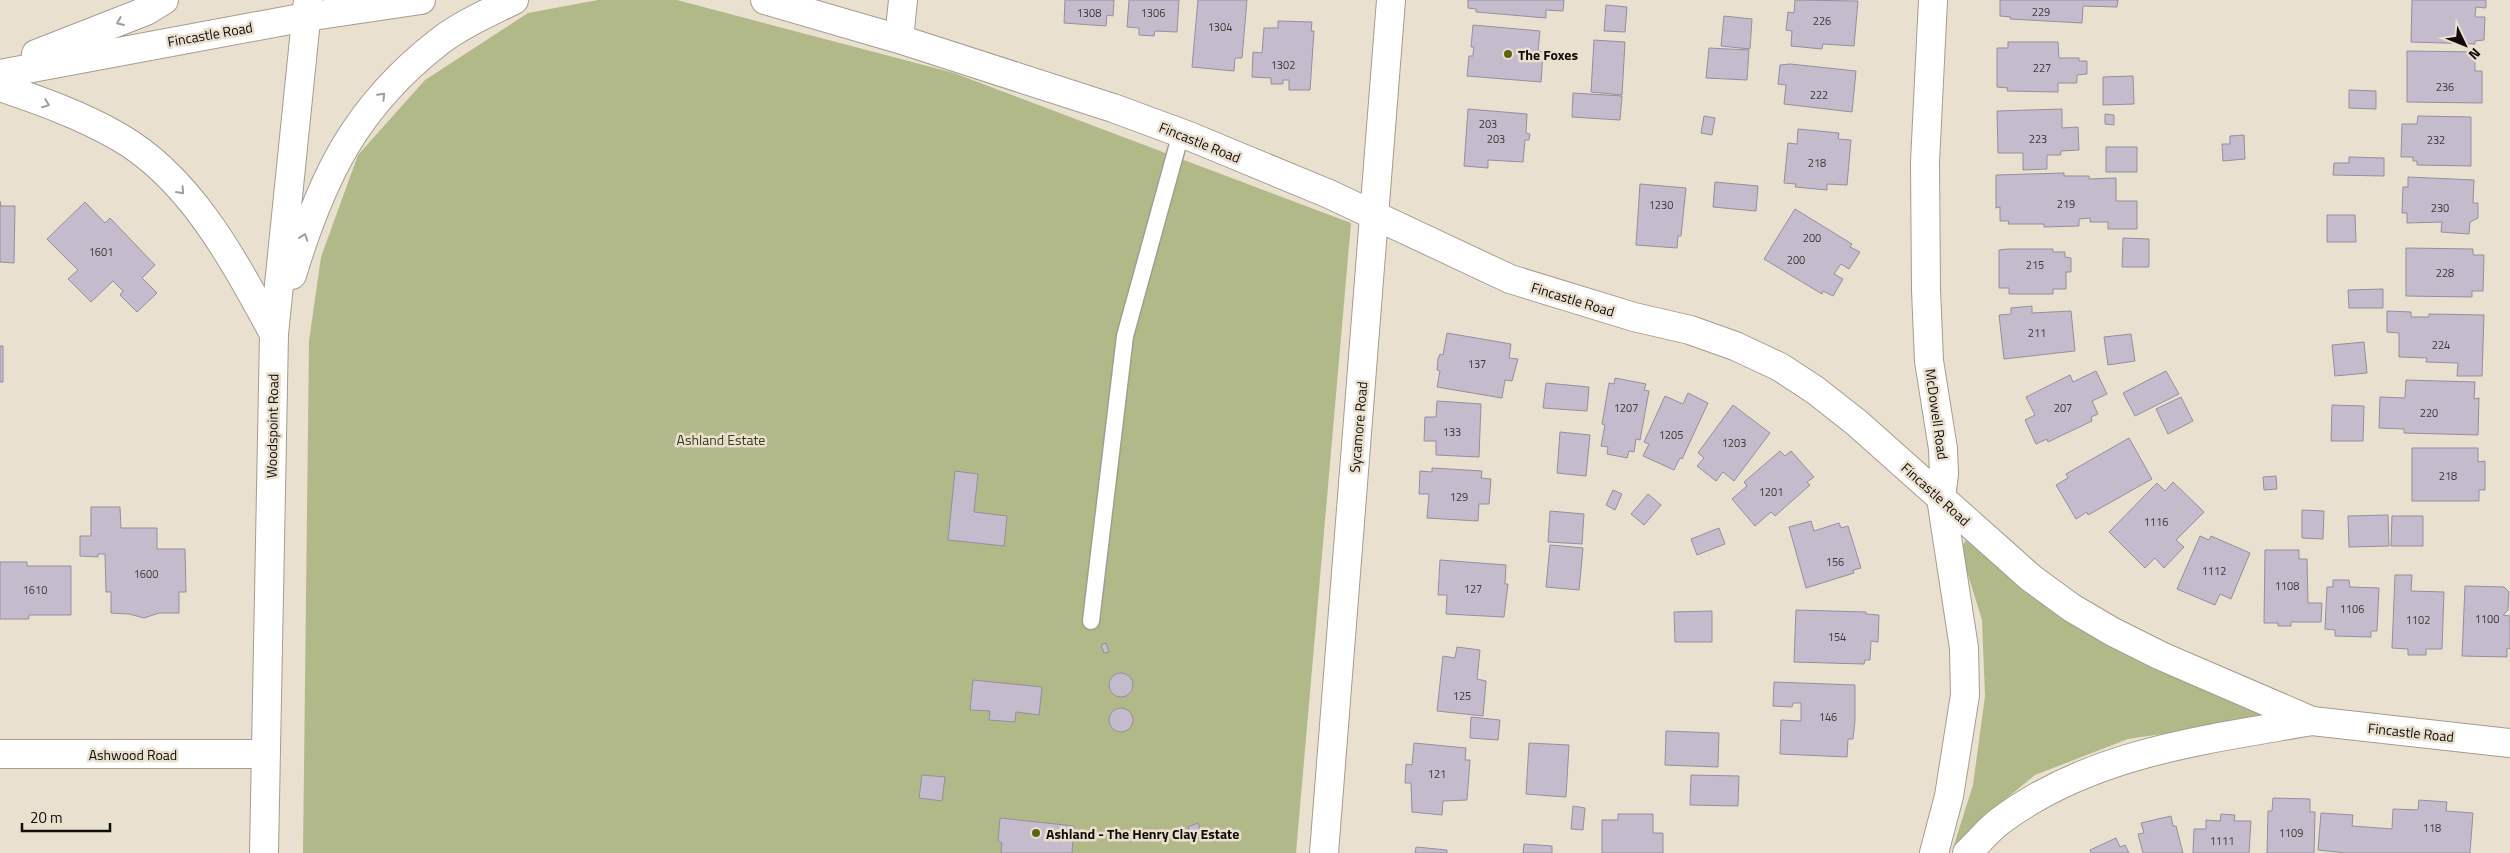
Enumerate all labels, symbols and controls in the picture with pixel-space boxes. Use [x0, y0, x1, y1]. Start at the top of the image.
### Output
house number: 229 [2032, 4, 2050, 20]
house number: 1308 [1077, 5, 1101, 21]
house number: 1306 [1141, 5, 1165, 21]
house number: 226 [1813, 13, 1831, 29]
one-way arrow [116, 16, 125, 27]
street label: Fincastle Road [166, 16, 254, 52]
house number: 1304 [1208, 19, 1232, 35]
north arrow [2440, 20, 2490, 70]
text: N [2464, 43, 2486, 65]
place label: The Foxes [1518, 44, 1578, 65]
marker: The Foxes [1502, 48, 1514, 60]
house number: 1302 [1271, 57, 1295, 73]
house number: 227 [2033, 60, 2051, 76]
house number: 236 [2436, 79, 2454, 95]
house number: 222 [1810, 87, 1828, 103]
one-way arrow [376, 93, 385, 102]
one-way arrow [41, 97, 50, 108]
street label: Fincastle Road [1156, 116, 1244, 168]
house number: 203 [1479, 116, 1497, 132]
house number: 203 [1487, 131, 1505, 147]
house number: 223 [2029, 131, 2047, 147]
house number: 232 [2427, 132, 2445, 148]
house number: 218 [1808, 155, 1826, 171]
one-way arrow [175, 185, 184, 194]
house number: 219 [2057, 196, 2075, 212]
house number: 1230 [1649, 197, 1673, 213]
house number: 230 [2431, 200, 2449, 216]
house number: 200 [1803, 230, 1821, 246]
one-way arrow [298, 233, 308, 242]
house number: 1601 [89, 244, 113, 260]
house number: 200 [1787, 252, 1805, 268]
house number: 215 [2026, 257, 2044, 273]
house number: 228 [2436, 265, 2454, 281]
street label: Fincastle Road [1529, 276, 1617, 322]
house number: 211 [2028, 325, 2046, 341]
house number: 224 [2432, 337, 2450, 353]
house number: 137 [1468, 356, 1486, 372]
street label: McDowell Road [1920, 367, 1954, 461]
street label: Woodspoint Road [261, 374, 283, 478]
street label: Sycamore Road [1344, 381, 1372, 473]
house number: 1207 [1614, 400, 1638, 416]
house number: 207 [2054, 400, 2072, 416]
house number: 220 [2420, 405, 2438, 421]
house number: 133 [1443, 424, 1461, 440]
house number: 1205 [1659, 427, 1683, 443]
park label: Ashland Estate [677, 429, 765, 450]
house number: 1203 [1722, 435, 1746, 451]
street label: Fincastle Road [1897, 457, 1975, 531]
house number: 218 [2439, 468, 2457, 484]
house number: 1201 [1759, 484, 1783, 500]
house number: 129 [1450, 489, 1468, 505]
house number: 1116 [2144, 514, 2168, 530]
house number: 156 [1826, 554, 1844, 570]
house number: 1112 [2202, 563, 2226, 579]
house number: 1600 [134, 566, 158, 582]
house number: 1108 [2275, 578, 2299, 594]
house number: 127 [1464, 581, 1482, 597]
house number: 1610 [23, 582, 47, 598]
house number: 1106 [2340, 601, 2364, 617]
house number: 1100 [2475, 611, 2499, 627]
house number: 1102 [2406, 612, 2430, 628]
house number: 154 [1828, 629, 1846, 645]
house number: 125 [1453, 688, 1471, 704]
house number: 146 [1819, 709, 1837, 725]
street label: Fincastle Road [2367, 717, 2455, 747]
street label: Ashwood Road [89, 744, 177, 765]
house number: 121 [1428, 766, 1446, 782]
scale bar [22, 800, 110, 832]
text: 20 m [30, 806, 63, 829]
house number: 118 [2423, 820, 2441, 836]
place label: Ashland - The Henry Clay Estate [1046, 823, 1239, 844]
house number: 1109 [2279, 825, 2303, 841]
marker: Ashland - The Henry Clay Estate [1030, 827, 1042, 839]
house number: 1111 [2210, 833, 2234, 849]

